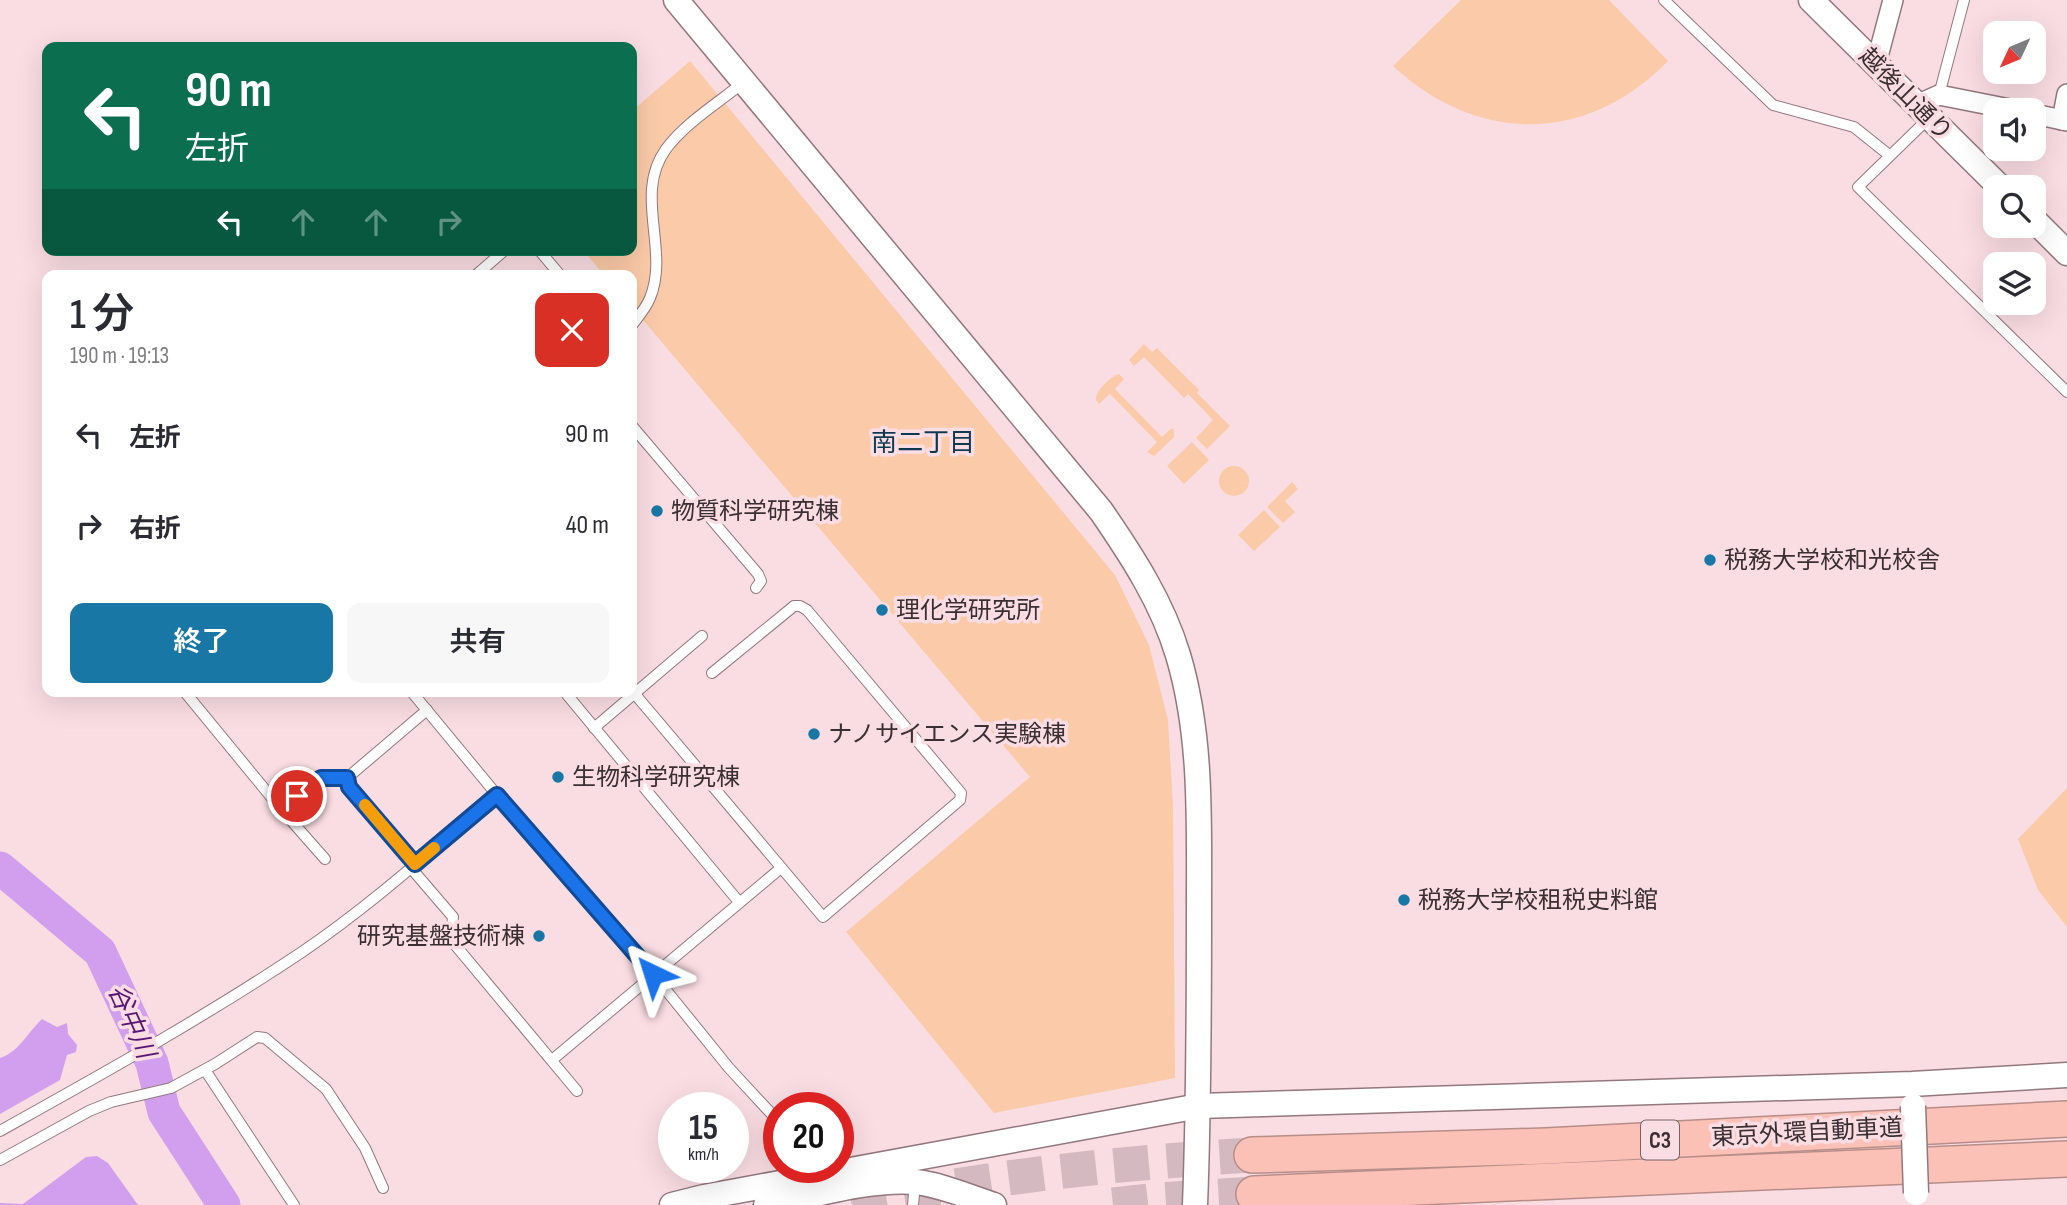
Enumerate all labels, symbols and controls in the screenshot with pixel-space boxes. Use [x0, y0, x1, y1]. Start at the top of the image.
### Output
north arrow [1983, 21, 2046, 84]
map controls [1983, 21, 2046, 315]
street label: 越後山通り [1853, 42, 1958, 147]
text: 90 m [185, 62, 272, 121]
icon: left [70, 70, 161, 161]
button: sound [1983, 98, 2046, 161]
text: 左折 [185, 130, 249, 169]
button: search [1983, 175, 2046, 238]
icon: left [211, 203, 249, 241]
icon: ahead [284, 203, 322, 241]
icon: ahead [357, 203, 395, 241]
icon: right [430, 203, 468, 241]
button: layers [1983, 252, 2046, 315]
text: 1 分 [70, 290, 134, 341]
button: close [535, 293, 609, 367]
text: 190 m · 19:13 [70, 342, 169, 370]
icon: left [70, 416, 108, 454]
text: 90 m [565, 419, 609, 450]
text: 左折 [129, 423, 181, 454]
district label: 南二丁目 [871, 428, 975, 459]
place label: 物質科学研究棟 [671, 497, 839, 526]
marker: 物質科学研究棟 [649, 503, 665, 519]
icon: right [70, 507, 108, 545]
text: 40 m [566, 510, 609, 541]
text: 右折 [129, 514, 181, 545]
place label: 税務大学校和光校舎 [1724, 546, 1940, 575]
marker: 税務大学校和光校舎 [1702, 552, 1718, 568]
place label: 理化学研究所 [896, 596, 1040, 625]
marker: 理化学研究所 [874, 602, 890, 618]
button: 終了 [70, 603, 333, 683]
button: 共有 [347, 603, 609, 683]
place label: ナノサイエンス実験棟 [828, 720, 1066, 749]
marker: ナノサイエンス実験棟 [806, 726, 822, 742]
place label: 生物科学研究棟 [572, 763, 740, 792]
pin [267, 766, 327, 826]
marker: 生物科学研究棟 [550, 769, 566, 785]
icon: arrive [278, 777, 316, 815]
place label: 税務大学校租税史料館 [1418, 886, 1658, 915]
marker: 税務大学校租税史料館 [1396, 892, 1412, 908]
place label: 研究基盤技術棟 [357, 922, 525, 951]
marker: 研究基盤技術棟 [531, 928, 547, 944]
position arrow [616, 937, 690, 1011]
water label: 谷中川 [101, 980, 162, 1066]
speed limit sign: 20 [763, 1092, 854, 1183]
text: 15 [689, 1107, 718, 1150]
street label: 東京外環自動車道 [1710, 1113, 1904, 1152]
road number: C3 [1641, 1120, 1679, 1160]
text: km/h [688, 1144, 719, 1165]

